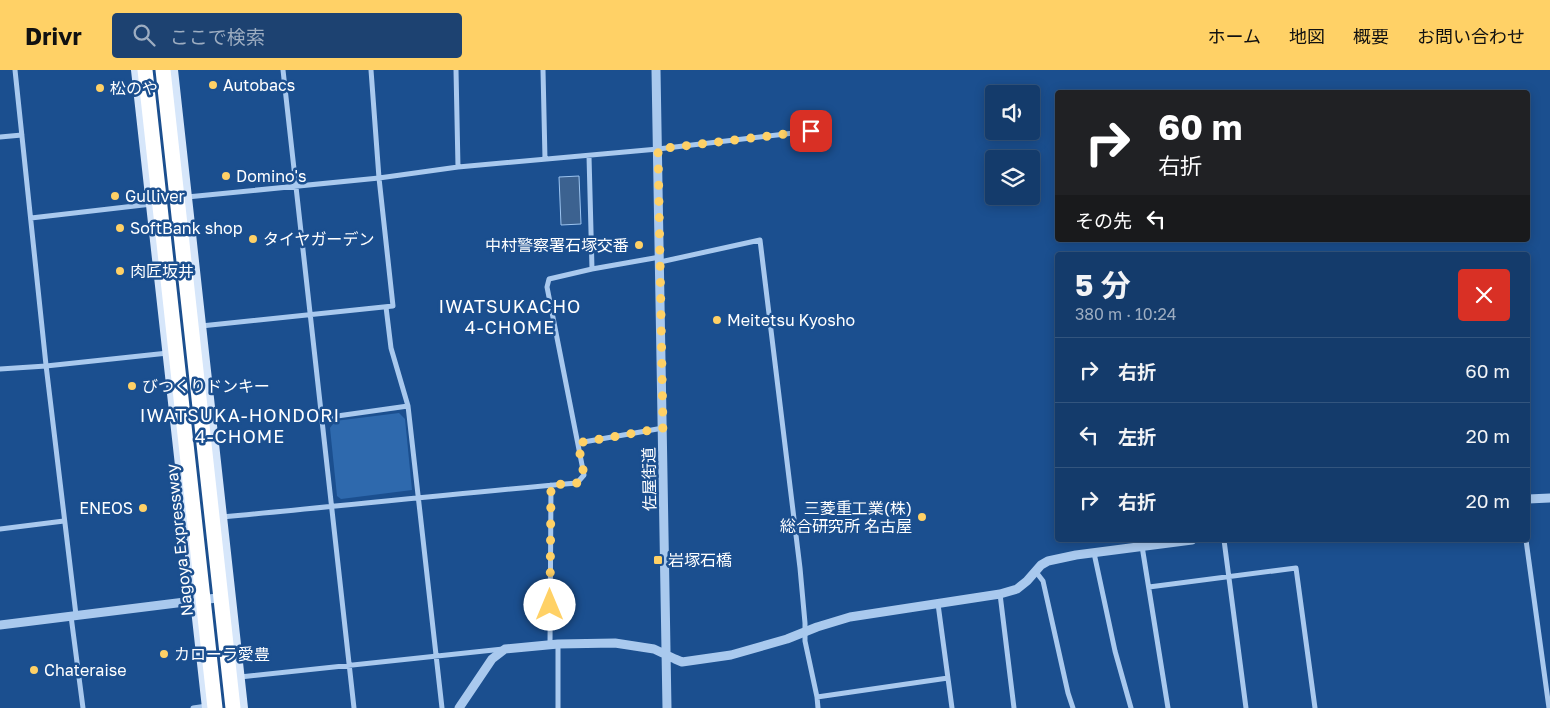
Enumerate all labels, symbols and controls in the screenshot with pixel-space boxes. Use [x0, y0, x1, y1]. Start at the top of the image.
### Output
search box [112, 13, 462, 58]
text: Drivr [25, 21, 82, 50]
icon: search [130, 21, 158, 49]
text: ここで検索 [170, 25, 265, 48]
text: ホーム [1208, 25, 1261, 47]
text: 地図 [1289, 25, 1325, 47]
text: 概要 [1353, 25, 1389, 47]
text: お問い合わせ [1417, 25, 1525, 47]
place label: Autobacs [223, 75, 295, 95]
place label: 松のや [110, 78, 158, 98]
marker: Autobacs [207, 79, 219, 91]
marker: 松のや [94, 82, 106, 94]
map controls [985, 85, 1040, 205]
button: sound [985, 85, 1040, 140]
text: 60 m [1158, 106, 1242, 148]
pin [790, 110, 832, 152]
icon: right [1075, 110, 1140, 175]
icon: arrive [797, 117, 825, 145]
button: layers [985, 150, 1040, 205]
text: 右折 [1158, 152, 1202, 179]
place label: Domino's [236, 166, 307, 186]
marker: Domino's [220, 170, 232, 182]
place label: Gulliver [125, 186, 185, 206]
marker: Gulliver [109, 190, 121, 202]
icon: left [1142, 205, 1170, 233]
text: その先 [1075, 209, 1132, 232]
place label: SoftBank shop [130, 218, 243, 238]
marker: SoftBank shop [114, 222, 126, 234]
place label: タイヤガーデン [263, 229, 375, 249]
marker: タイヤガーデン [247, 233, 259, 245]
place label: 中村警察署石塚交番 [485, 235, 629, 255]
marker: 中村警察署石塚交番 [633, 239, 645, 251]
place label: 肉匠坂井 [130, 261, 194, 281]
marker: 肉匠坂井 [114, 265, 126, 277]
text: 5 分 [1075, 267, 1131, 303]
button: close [1458, 269, 1510, 321]
district label: IWATSUKACHO 4-CHOME [439, 295, 581, 338]
text: 380 m · 10:24 [1075, 304, 1177, 324]
place label: Meitetsu Kyosho [727, 310, 855, 330]
marker: Meitetsu Kyosho [711, 314, 723, 326]
icon: right [1075, 356, 1103, 384]
text: 60 m [1465, 359, 1510, 382]
text: 右折 [1118, 360, 1156, 383]
place label: びつくりドンキー [142, 376, 270, 396]
marker: びつくりドンキー [126, 380, 138, 392]
district label: IWATSUKA-HONDORI 4-CHOME [140, 404, 340, 447]
icon: left [1075, 421, 1103, 449]
text: 20 m [1466, 424, 1510, 447]
text: 左折 [1118, 425, 1156, 448]
street label: 佐屋街道 [638, 447, 660, 511]
street label: Nagoya Expressway [161, 463, 197, 617]
icon: right [1075, 486, 1103, 514]
text: 20 m [1466, 489, 1510, 512]
text: 右折 [1118, 490, 1156, 513]
place label: ENEOS [79, 498, 133, 518]
place label: 三菱重工業(株) 総合研究所 名古屋 [780, 498, 912, 536]
marker: ENEOS [137, 502, 149, 514]
marker: 三菱重工業(株) 総合研究所 名古屋 [916, 511, 928, 523]
place label: 岩塚石橋 [668, 550, 732, 570]
marker: 岩塚石橋 [652, 554, 664, 566]
position arrow [523, 578, 575, 630]
place label: カローラ愛豊 [174, 644, 270, 664]
marker: カローラ愛豊 [158, 648, 170, 660]
place label: Chateraise [44, 660, 126, 680]
marker: Chateraise [28, 664, 40, 676]

